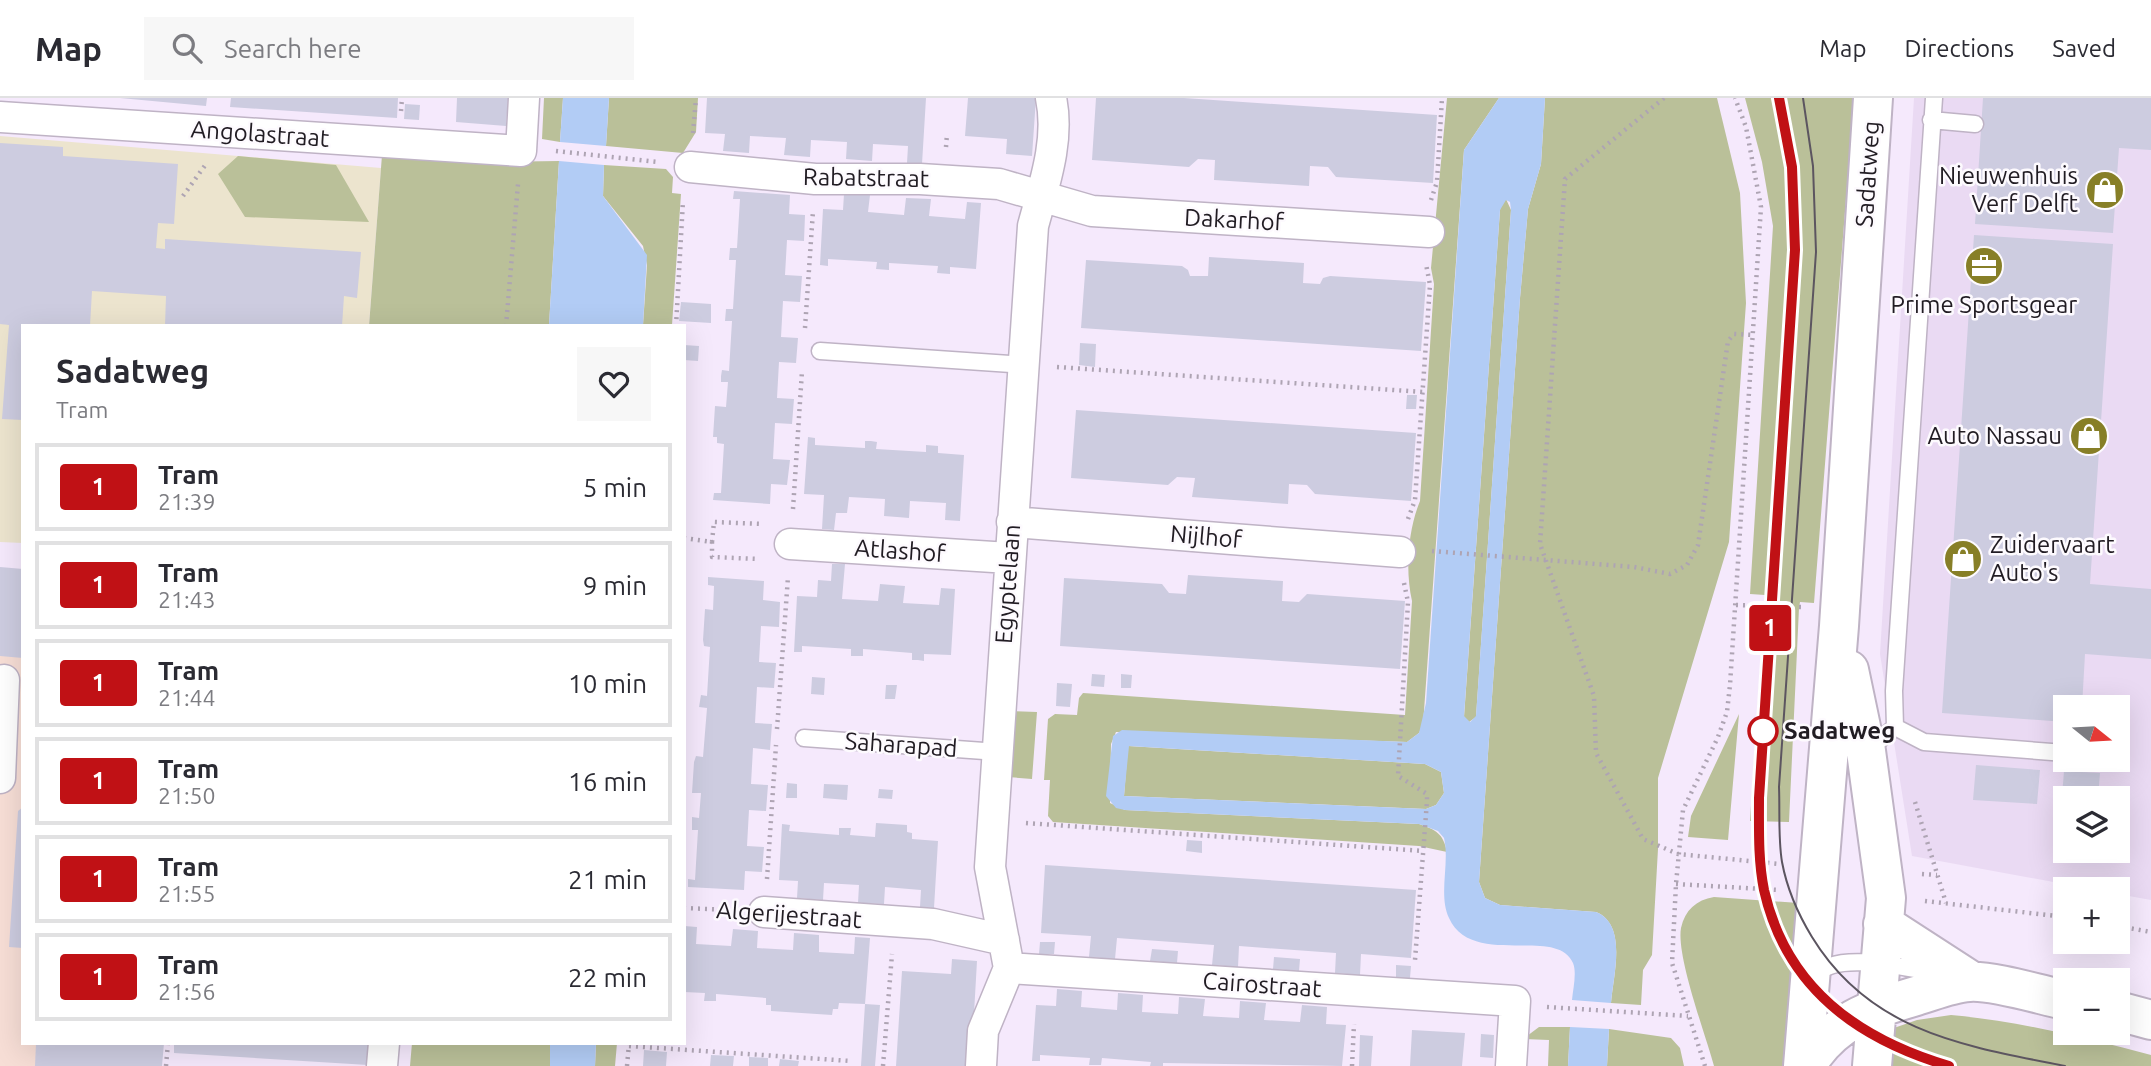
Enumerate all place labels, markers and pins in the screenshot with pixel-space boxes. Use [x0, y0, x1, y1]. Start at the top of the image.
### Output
place label: Nieuwenhuis Verf Delft [1939, 162, 2079, 217]
shop icon: Nieuwenhuis Verf Delft [2084, 169, 2126, 211]
office icon: Prime Sportsgear [1963, 245, 2005, 287]
place label: Prime Sportsgear [1891, 291, 2077, 318]
shop icon: Auto Nassau [2068, 415, 2110, 457]
place label: Auto Nassau [1927, 422, 2062, 449]
place label: Zuidervaart Auto's [1990, 531, 2115, 586]
shop icon: Zuidervaart Auto's [1942, 538, 1984, 580]
marker: Sadatweg [1748, 716, 1778, 746]
place label: Sadatweg [1784, 717, 1895, 744]

